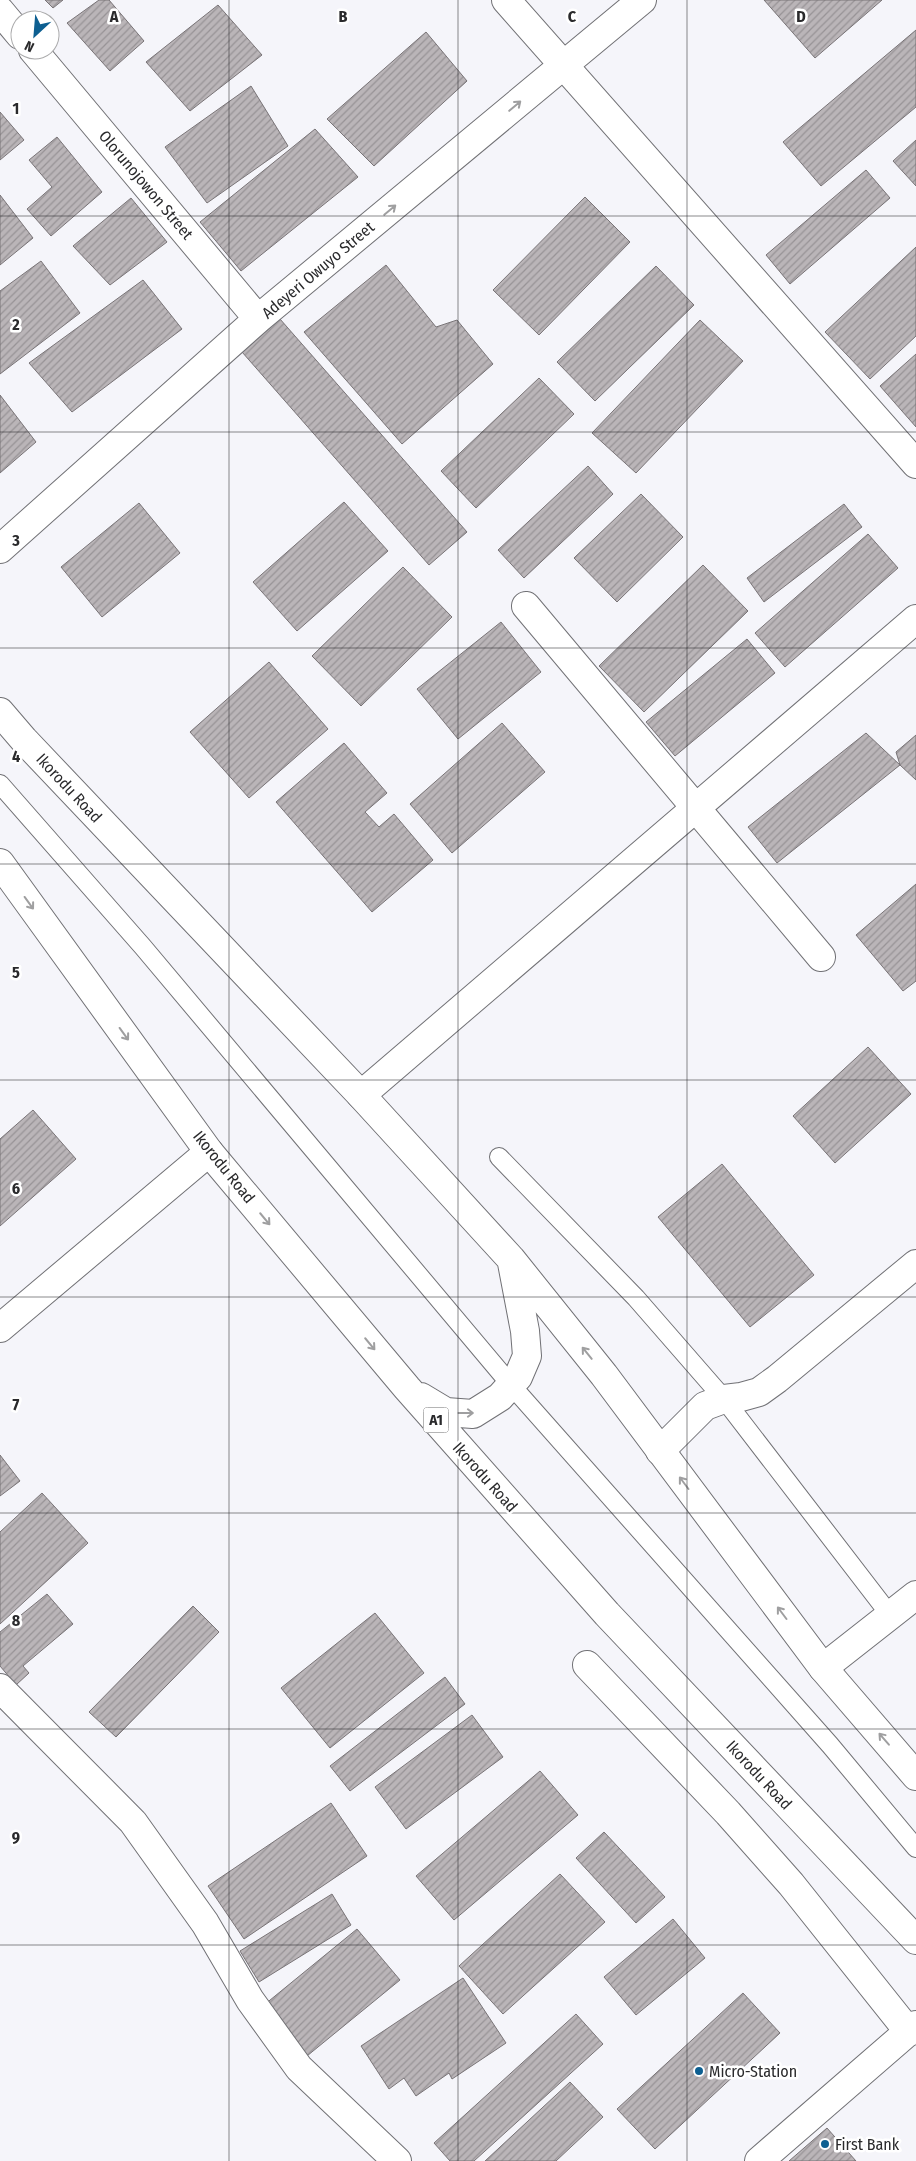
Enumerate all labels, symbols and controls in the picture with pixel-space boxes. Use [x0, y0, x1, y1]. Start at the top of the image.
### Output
text: A [109, 7, 119, 26]
text: B [339, 7, 348, 26]
text: C [568, 7, 577, 26]
text: D [796, 7, 806, 26]
north arrow [10, 10, 60, 60]
text: N [22, 37, 37, 56]
text: 1 [13, 99, 19, 118]
one-way arrow [508, 101, 521, 112]
street label: Olorunojowon Street [95, 127, 198, 244]
one-way arrow [383, 205, 396, 216]
street label: Adeyeri Owuyo Street [258, 217, 379, 322]
text: 2 [11, 315, 20, 334]
text: 3 [11, 531, 20, 550]
text: 4 [12, 747, 20, 766]
street label: Ikorodu Road [32, 750, 106, 826]
one-way arrow [23, 896, 34, 909]
text: 5 [12, 963, 20, 982]
one-way arrow [119, 1027, 129, 1041]
street label: Ikorodu Road [189, 1127, 259, 1207]
text: 6 [12, 1179, 20, 1198]
one-way arrow [260, 1212, 271, 1225]
one-way arrow [364, 1337, 375, 1350]
one-way arrow [581, 1347, 592, 1360]
text: 7 [13, 1395, 20, 1414]
road number: A1 [424, 1408, 448, 1432]
one-way arrow [458, 1408, 474, 1418]
street label: Ikorodu Road [449, 1438, 521, 1516]
one-way arrow [679, 1477, 690, 1490]
one-way arrow [777, 1606, 787, 1620]
text: 8 [12, 1611, 21, 1630]
one-way arrow [878, 1733, 890, 1746]
street label: Ikorodu Road [722, 1737, 796, 1813]
text: 9 [12, 1828, 20, 1847]
place label: Micro-Station [709, 2062, 797, 2081]
marker: Micro-Station [693, 2065, 705, 2077]
place label: First Bank [835, 2135, 900, 2154]
marker: First Bank [819, 2138, 831, 2150]

